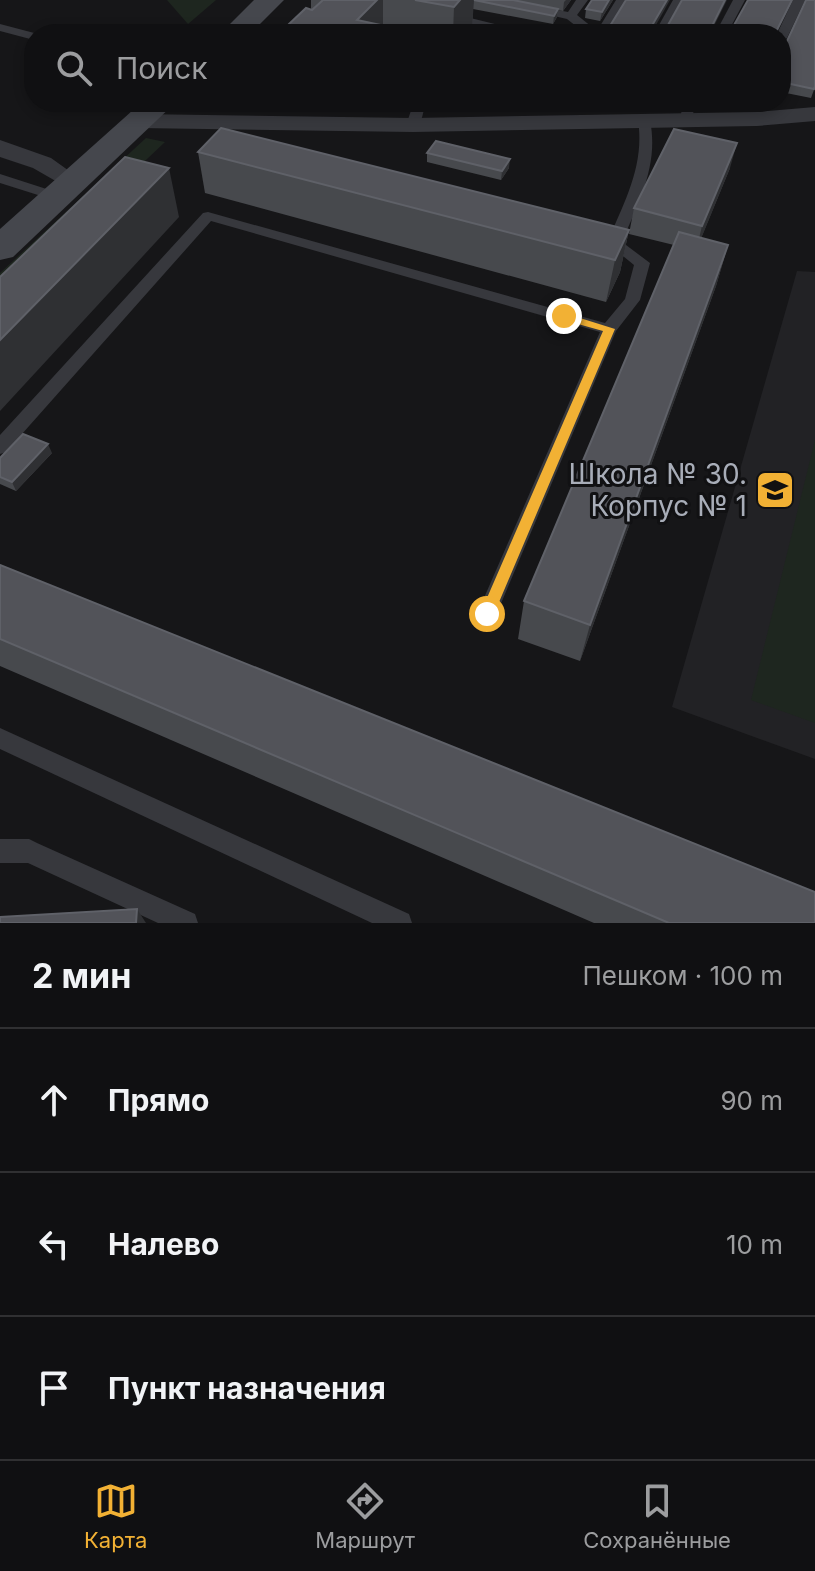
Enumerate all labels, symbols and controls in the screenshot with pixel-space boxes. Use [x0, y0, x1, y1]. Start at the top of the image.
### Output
search box [24, 24, 791, 112]
icon: search [52, 46, 96, 90]
text: Поиск [116, 50, 207, 86]
route end [546, 298, 582, 334]
place label: Школа № 30. Корпус № 1 [568, 457, 747, 523]
school or university icon: Школа № 30. Корпус № 1 [754, 469, 796, 511]
route start [469, 596, 505, 632]
text: 2 мин [32, 955, 131, 996]
text: Пешком · 100 m [582, 960, 783, 991]
icon: ahead [32, 1078, 76, 1122]
text: Прямо [108, 1082, 209, 1118]
text: 90 m [720, 1085, 783, 1116]
icon: left [32, 1222, 76, 1266]
text: Налево [108, 1226, 220, 1262]
text: 10 m [726, 1229, 783, 1260]
icon: arrive [32, 1366, 76, 1410]
text: Пункт назначения [108, 1370, 386, 1406]
tab: Карта [84, 1479, 147, 1553]
tab: Маршрут [315, 1479, 415, 1553]
tab: Сохранённые [583, 1479, 731, 1553]

